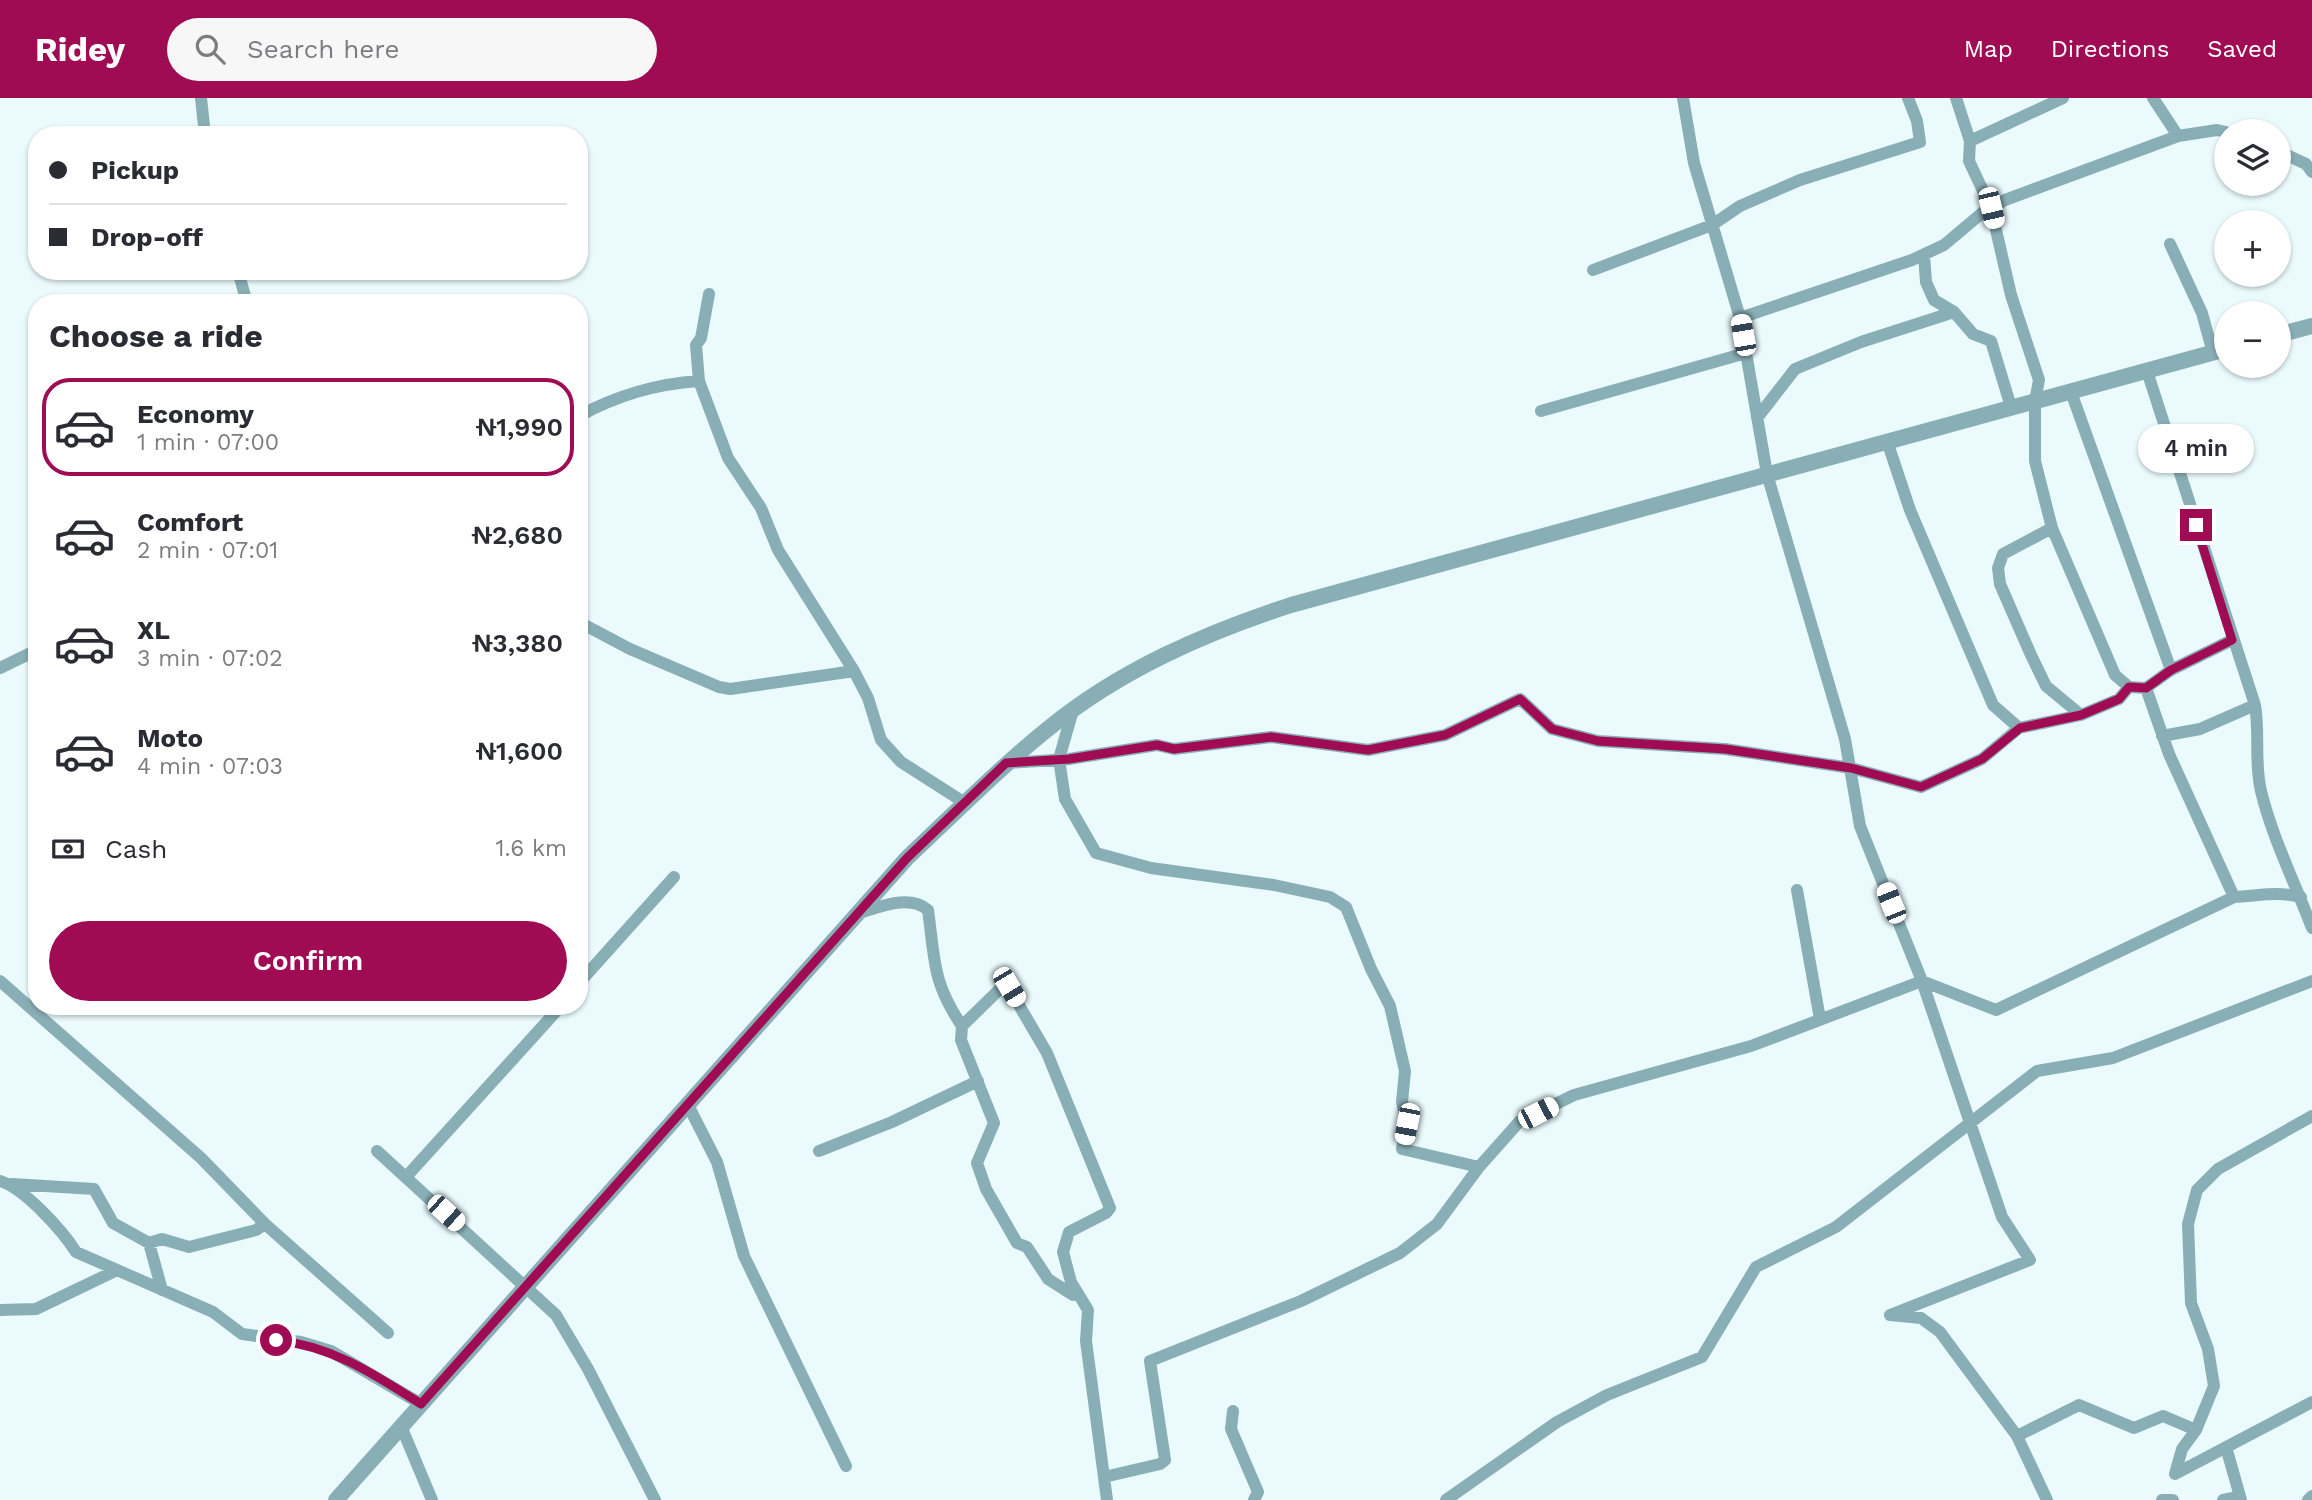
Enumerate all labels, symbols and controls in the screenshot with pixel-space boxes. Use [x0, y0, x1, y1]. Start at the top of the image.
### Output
search box [167, 18, 657, 81]
text: Ridey [35, 30, 125, 69]
icon: search [191, 30, 229, 68]
text: Search here [247, 34, 399, 64]
text: Map [1964, 35, 2013, 63]
text: Directions [2051, 35, 2169, 63]
text: Saved [2207, 35, 2277, 63]
map controls [2214, 119, 2291, 378]
button: layers [2214, 119, 2291, 196]
text: Pickup [91, 155, 179, 185]
car [1977, 185, 2006, 231]
button: + [2214, 210, 2291, 287]
text: Drop-off [91, 222, 203, 252]
button: − [2214, 301, 2291, 378]
car [1730, 312, 1757, 358]
text: Choose a ride [49, 317, 263, 355]
icon: car [53, 396, 116, 459]
text: Economy [137, 399, 254, 429]
text: ₦1,990 [476, 412, 563, 442]
callout: 4 min [2138, 424, 2254, 472]
text: 1 min · 07:00 [137, 429, 279, 456]
text: 4 min [2164, 435, 2228, 462]
icon: car [53, 504, 116, 567]
text: Comfort [137, 507, 243, 537]
route end [2180, 509, 2212, 541]
text: ₦2,680 [471, 520, 563, 550]
text: 2 min · 07:01 [137, 537, 278, 564]
icon: car [53, 612, 116, 675]
text: XL [137, 615, 170, 645]
text: ₦3,380 [472, 628, 563, 658]
text: 3 min · 07:02 [137, 645, 283, 672]
icon: car [53, 720, 116, 783]
text: Moto [137, 723, 203, 753]
text: ₦1,600 [475, 736, 563, 766]
text: 4 min · 07:03 [137, 753, 283, 780]
icon: cash [49, 830, 87, 868]
text: Cash [105, 834, 167, 864]
text: 1.6 km [495, 835, 567, 862]
car [1874, 880, 1909, 926]
button: Confirm [49, 921, 567, 1001]
car [990, 964, 1029, 1010]
car [1515, 1094, 1562, 1132]
car [1393, 1101, 1422, 1147]
car [424, 1191, 469, 1235]
route start [260, 1324, 292, 1356]

